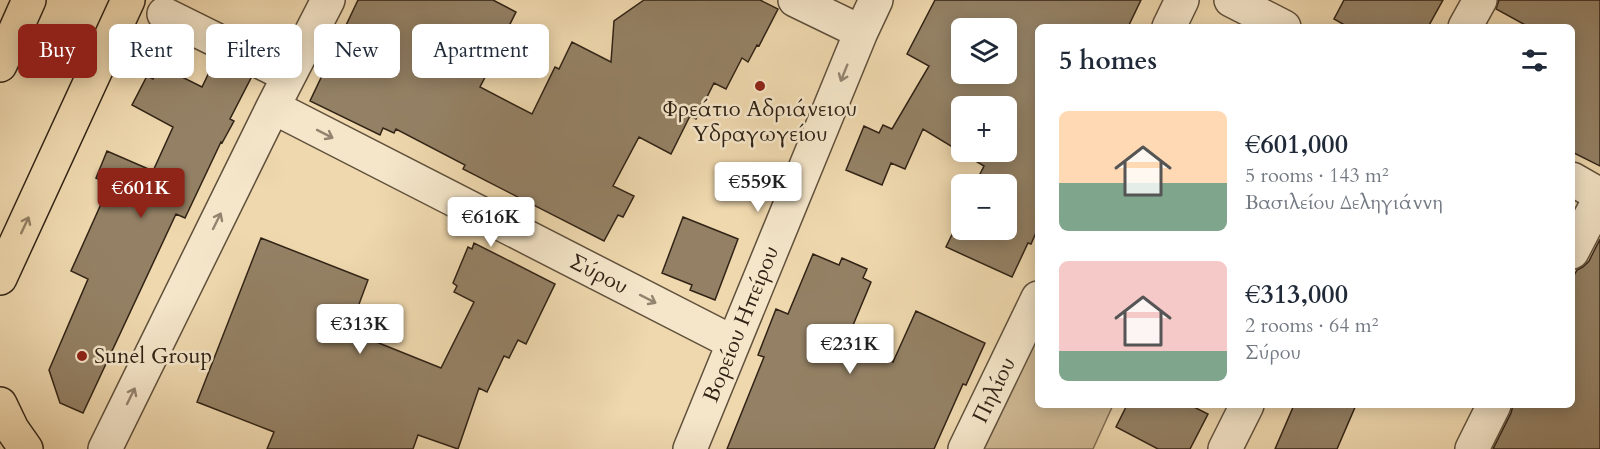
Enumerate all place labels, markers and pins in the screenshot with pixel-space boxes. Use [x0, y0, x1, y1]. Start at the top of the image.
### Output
marker: Φρεάτιο Αδριάνειου Υδραγωγείου [753, 79, 767, 93]
place label: Φρεάτιο Αδριάνειου Υδραγωγείου [663, 94, 857, 149]
pin: €559K [716, 162, 800, 213]
pin: €601K [99, 168, 183, 219]
pin: €616K [449, 197, 533, 248]
pin: €313K [318, 304, 402, 355]
pin: €231K [808, 324, 892, 375]
place label: Sunel Group [94, 341, 212, 371]
marker: Sunel Group [75, 349, 89, 363]

